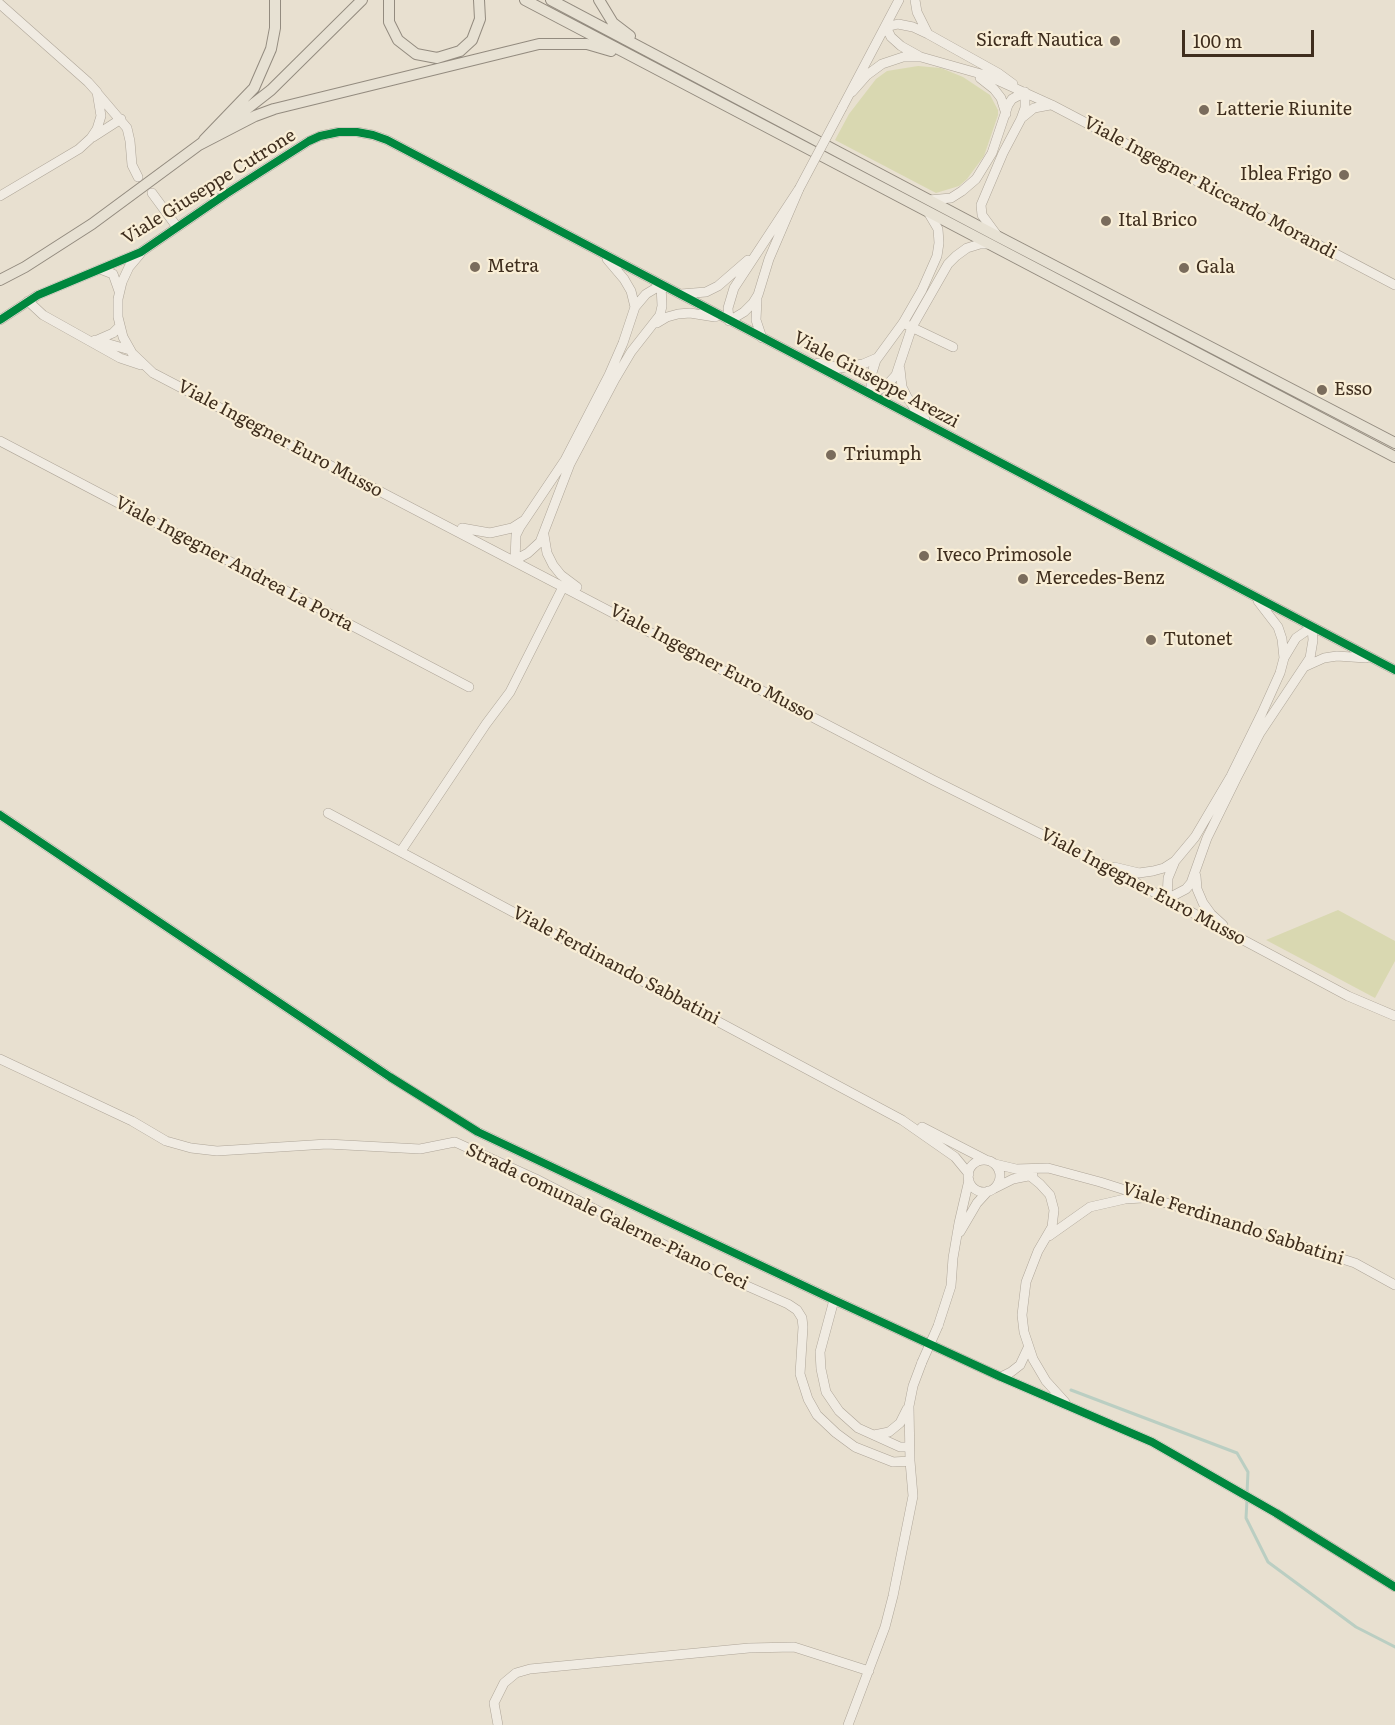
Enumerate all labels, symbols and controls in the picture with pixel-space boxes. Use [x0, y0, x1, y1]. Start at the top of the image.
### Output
scale bar [1185, 18, 1317, 56]
text: 100 m [1193, 27, 1242, 54]
place label: Sicraft Nautica [976, 30, 1103, 52]
marker: Sicraft Nautica [1108, 34, 1122, 48]
place label: Latterie Riunite [1216, 99, 1352, 121]
marker: Latterie Riunite [1197, 103, 1211, 117]
street label: Viale Ingegner Riccardo Morandi [1080, 112, 1340, 264]
street label: Viale Giuseppe Cutrone [118, 125, 300, 249]
place label: Iblea Frigo [1240, 164, 1332, 186]
marker: Iblea Frigo [1337, 168, 1351, 182]
place label: Ital Brico [1118, 210, 1197, 232]
marker: Ital Brico [1099, 214, 1113, 228]
place label: Metra [487, 256, 539, 278]
place label: Gala [1196, 257, 1235, 279]
marker: Metra [468, 260, 482, 274]
marker: Gala [1177, 261, 1191, 275]
street label: Viale Giuseppe Arezzi [789, 327, 963, 433]
street label: Viale Ingegner Euro Musso [174, 376, 386, 502]
place label: Esso [1334, 379, 1372, 401]
marker: Esso [1315, 383, 1329, 397]
place label: Triumph [843, 444, 922, 466]
marker: Triumph [824, 448, 838, 462]
street label: Viale Ingegner Andrea La Porta [111, 492, 357, 636]
place label: Iveco Primosole [936, 545, 1072, 567]
marker: Iveco Primosole [917, 549, 931, 563]
place label: Mercedes-Benz [1035, 568, 1165, 590]
marker: Mercedes-Benz [1016, 572, 1030, 586]
street label: Viale Ingegner Euro Musso [606, 600, 818, 726]
place label: Tutonet [1163, 629, 1233, 651]
marker: Tutonet [1144, 633, 1158, 647]
street label: Viale Ingegner Euro Musso [1037, 824, 1249, 950]
street label: Viale Ferdinando Sabbatini [509, 902, 723, 1030]
street label: Strada comunale Galerne-Piano Ceci [462, 1139, 752, 1295]
street label: Viale Ferdinando Sabbatini [1119, 1178, 1347, 1270]

